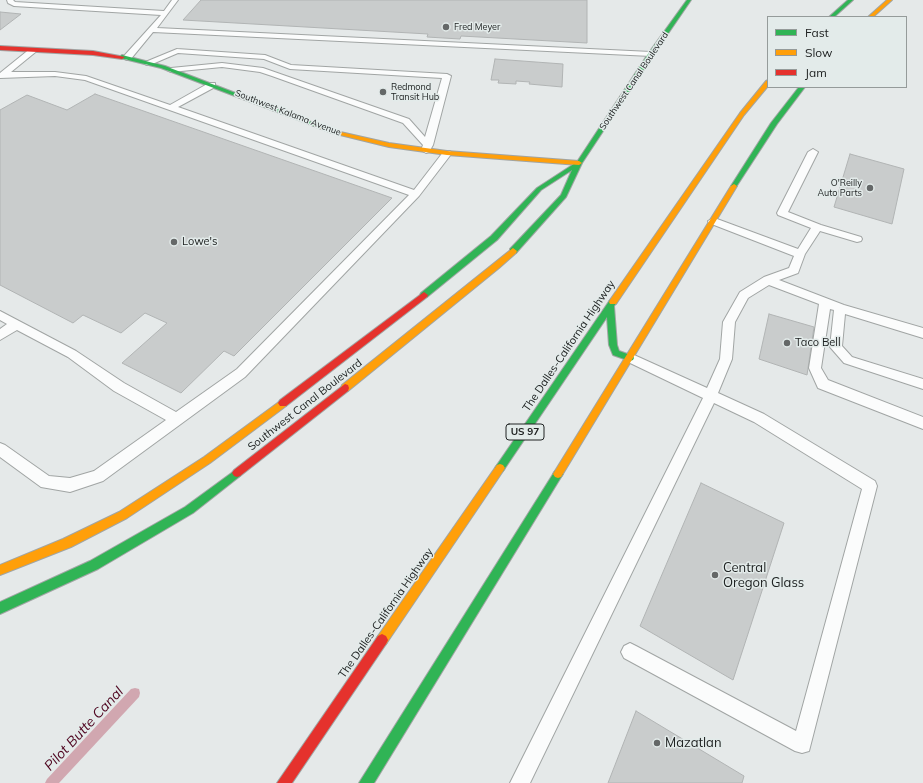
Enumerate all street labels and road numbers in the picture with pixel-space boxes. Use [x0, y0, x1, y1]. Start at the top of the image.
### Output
street label: Southwest Canal Boulevard [597, 30, 671, 132]
street label: Southwest Kalama Avenue [234, 88, 342, 138]
street label: The Dalles-California Highway [520, 278, 618, 414]
street label: Southwest Canal Boulevard [245, 356, 365, 454]
road number: US 97 [506, 424, 544, 440]
street label: The Dalles-California Highway [336, 545, 436, 681]

